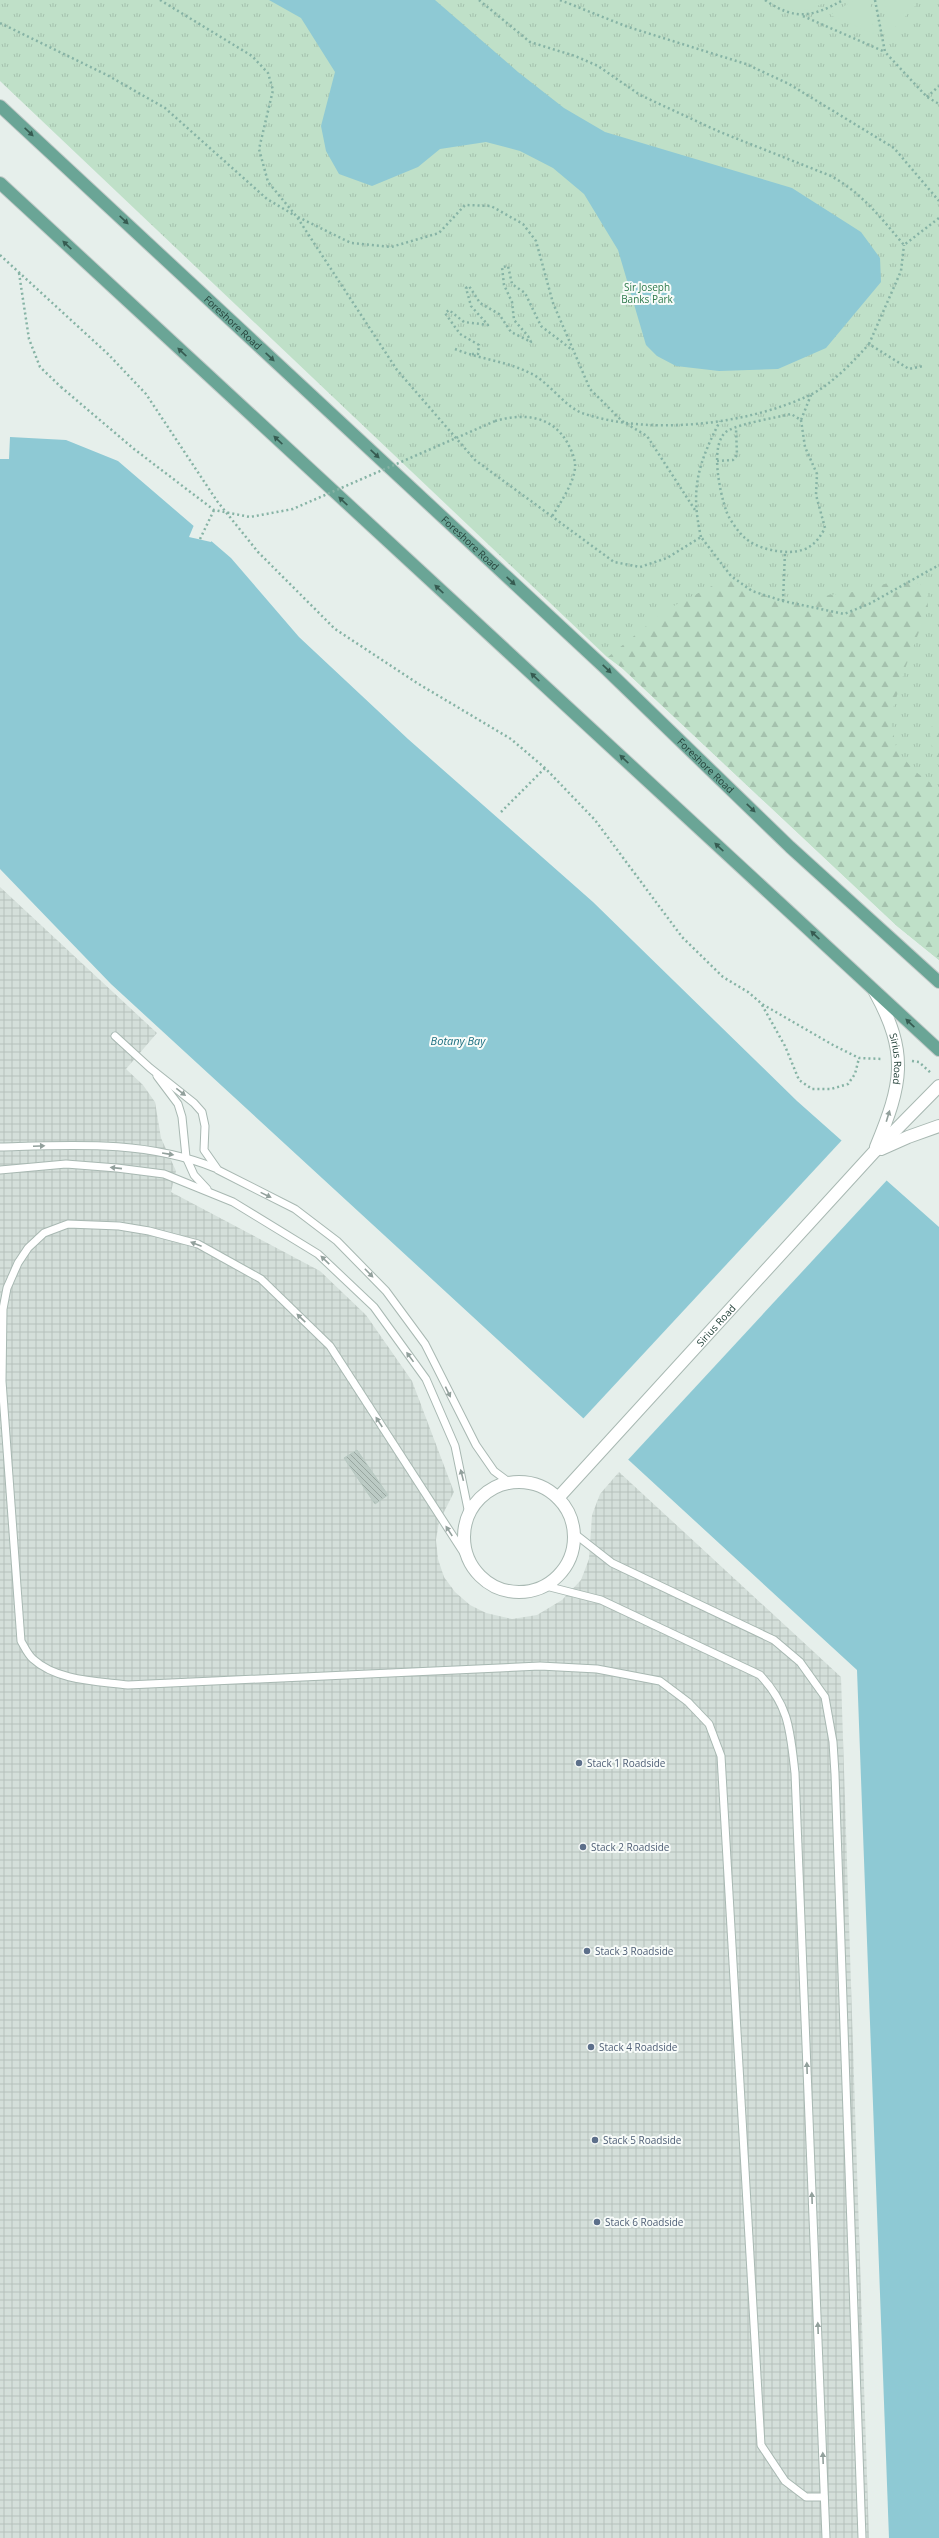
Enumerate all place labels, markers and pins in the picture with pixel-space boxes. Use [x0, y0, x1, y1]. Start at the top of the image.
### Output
place label: Stack 1 Roadside [587, 1756, 666, 1770]
marker: Stack 1 Roadside [574, 1758, 584, 1768]
place label: Stack 2 Roadside [591, 1840, 670, 1854]
marker: Stack 2 Roadside [578, 1842, 588, 1852]
place label: Stack 3 Roadside [595, 1944, 674, 1958]
marker: Stack 3 Roadside [582, 1946, 592, 1956]
place label: Stack 4 Roadside [599, 2040, 678, 2054]
marker: Stack 4 Roadside [586, 2042, 596, 2052]
place label: Stack 5 Roadside [603, 2133, 682, 2147]
marker: Stack 5 Roadside [590, 2135, 600, 2145]
place label: Stack 6 Roadside [605, 2215, 684, 2229]
marker: Stack 6 Roadside [592, 2217, 602, 2227]

